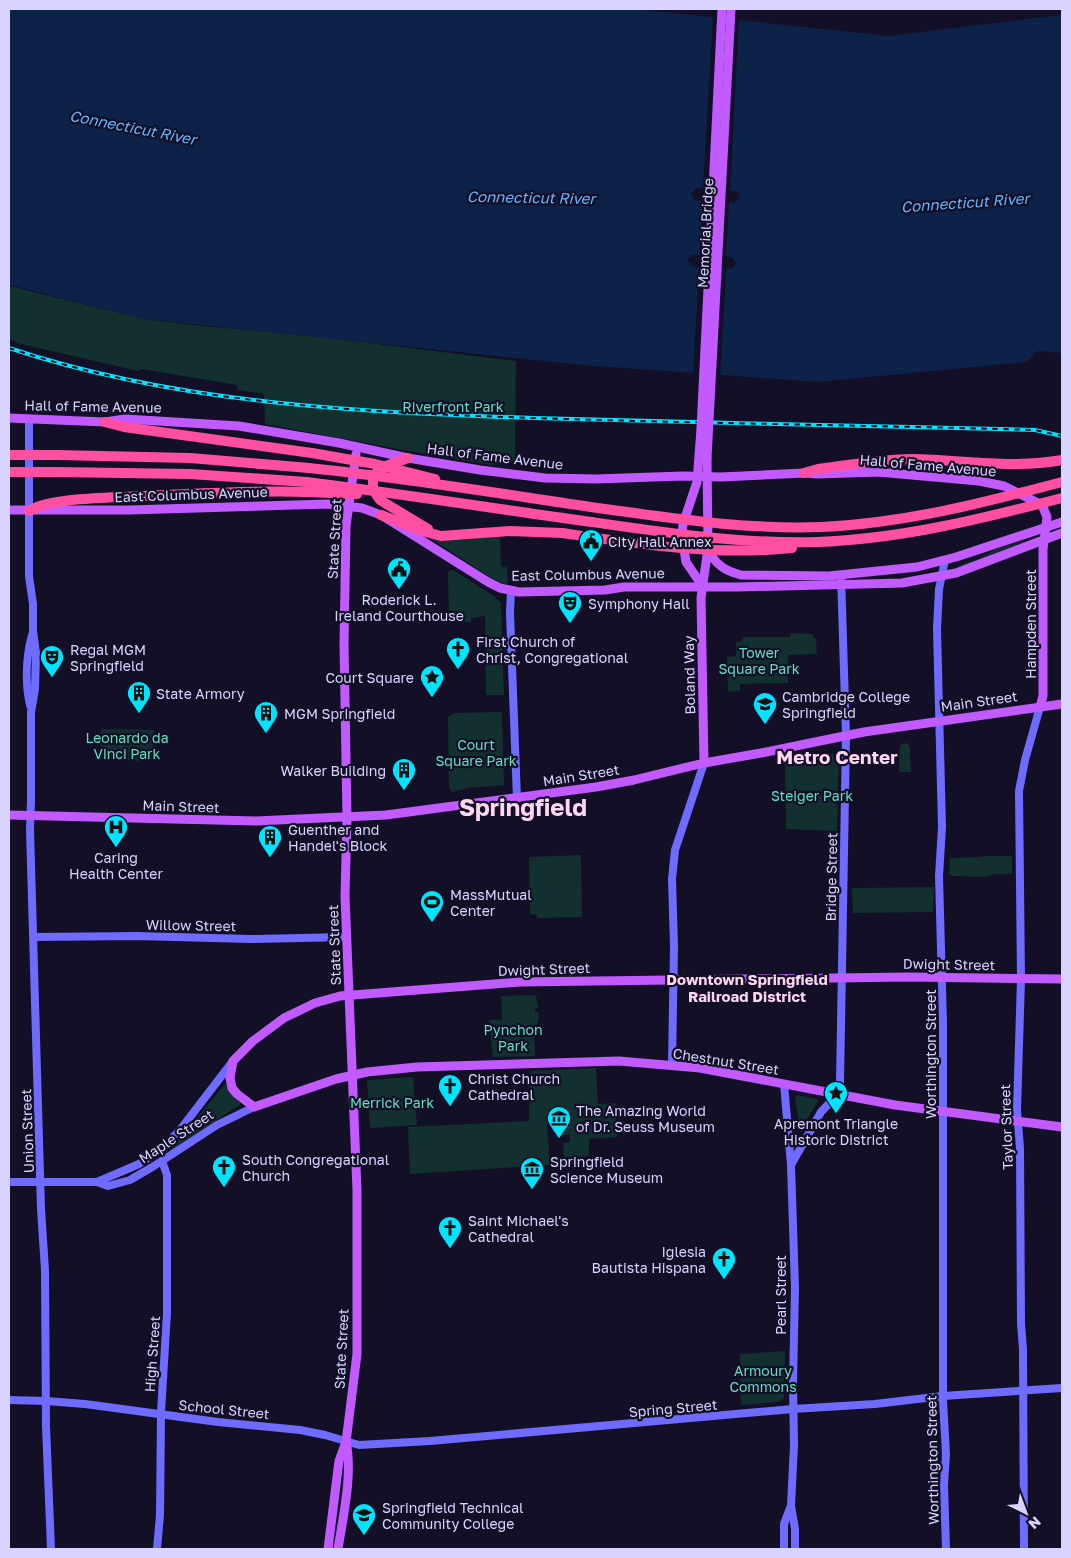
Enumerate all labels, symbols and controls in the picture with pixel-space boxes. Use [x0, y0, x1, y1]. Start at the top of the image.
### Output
water label: Connecticut River [68, 106, 200, 148]
street label: Memorial Bridge [694, 178, 716, 288]
water label: Connecticut River [467, 187, 598, 207]
water label: Connecticut River [900, 188, 1032, 215]
street label: Hall of Fame Avenue [24, 396, 162, 416]
park label: Riverfront Park [402, 398, 504, 415]
street label: Hall of Fame Avenue [426, 439, 564, 473]
street label: Hall of Fame Avenue [859, 451, 997, 479]
street label: East Columbus Avenue [114, 483, 268, 505]
street label: State Street [323, 498, 345, 580]
public building icon: City Hall Annex [578, 528, 604, 562]
place label: City Hall Annex [608, 533, 712, 550]
public building icon: Roderick L. Ireland Courthouse [386, 556, 412, 590]
street label: East Columbus Avenue [511, 564, 665, 584]
street label: Hampden Street [1022, 569, 1039, 679]
theatre icon: Symphony Hall [557, 590, 583, 624]
place label: Roderick L. Ireland Courthouse [334, 591, 464, 624]
place label: Symphony Hall [588, 595, 690, 612]
place label: First Church of Christ, Congregational [476, 633, 628, 666]
street label: Boland Way [680, 635, 698, 715]
church icon: First Church of Christ, Congregational [445, 636, 471, 670]
place label: Regal MGM Springfield [70, 641, 146, 674]
theatre icon: Regal MGM Springfield [39, 644, 65, 678]
park label: Tower Square Park [718, 644, 800, 677]
place icon: Court Square [419, 664, 445, 698]
place label: Court Square [325, 669, 414, 686]
building icon: State Armory [126, 680, 152, 714]
place label: State Armory [156, 685, 245, 702]
street label: Main Street [940, 687, 1018, 715]
place label: Cambridge College Springfield [782, 688, 910, 721]
school or university icon: Cambridge College Springfield [752, 691, 778, 725]
building icon: MGM Springfield [253, 700, 279, 734]
place label: MGM Springfield [284, 705, 395, 722]
park label: Leonardo da Vinci Park [85, 729, 169, 762]
park label: Court Square Park [435, 736, 517, 769]
district label: Metro Center [776, 745, 898, 768]
building icon: Walker Building [391, 757, 417, 791]
street label: Main Street [542, 761, 620, 789]
place label: Walker Building [280, 762, 386, 779]
park label: Steiger Park [771, 787, 853, 804]
district label: Springfield [459, 792, 587, 821]
street label: Main Street [142, 796, 220, 816]
hospital icon: Caring Health Center [103, 814, 129, 848]
place label: Guenther and Handel's Block [288, 821, 388, 854]
building icon: Guenther and Handel's Block [257, 824, 283, 858]
street label: Bridge Street [822, 832, 840, 922]
place label: Caring Health Center [69, 849, 163, 882]
place label: MassMutual Center [450, 886, 532, 919]
sports icon: MassMutual Center [419, 889, 445, 923]
street label: State Street [324, 904, 344, 986]
street label: Willow Street [146, 916, 236, 934]
street label: Dwight Street [903, 955, 995, 973]
street label: Dwight Street [497, 959, 591, 979]
district label: Downtown Springfield Railroad District [666, 970, 828, 1005]
street label: Worthington Street [922, 989, 939, 1119]
park label: Pynchon Park [483, 1021, 543, 1054]
street label: Chestnut Street [672, 1044, 780, 1078]
place label: Christ Church Cathedral [468, 1070, 560, 1103]
church icon: Christ Church Cathedral [437, 1073, 463, 1107]
place icon: Apremont Triangle Historic District [823, 1080, 849, 1114]
street label: Taylor Street [996, 1084, 1016, 1170]
street label: Union Street [17, 1088, 37, 1174]
park label: Merrick Park [350, 1094, 434, 1111]
place label: The Amazing World of Dr. Seuss Museum [576, 1102, 715, 1135]
street label: Maple Street [135, 1105, 217, 1167]
museum icon: The Amazing World of Dr. Seuss Museum [546, 1105, 572, 1139]
place label: Apremont Triangle Historic District [774, 1115, 898, 1148]
place label: South Congregational Church [242, 1151, 389, 1184]
place label: Springfield Science Museum [550, 1153, 663, 1186]
church icon: South Congregational Church [211, 1154, 237, 1188]
museum icon: Springfield Science Museum [519, 1156, 545, 1190]
place label: Saint Michael's Cathedral [468, 1212, 569, 1245]
church icon: Saint Michael's Cathedral [437, 1215, 463, 1249]
place label: Iglesia Bautista Hispana [592, 1243, 706, 1276]
church icon: Iglesia Bautista Hispana [711, 1246, 737, 1280]
street label: Pearl Street [772, 1255, 789, 1335]
street label: State Street [330, 1308, 352, 1390]
street label: High Street [141, 1315, 163, 1393]
park label: Armoury Commons [729, 1362, 797, 1395]
street label: Worthington Street [922, 1395, 942, 1525]
street label: School Street [178, 1396, 270, 1422]
street label: Spring Street [628, 1396, 718, 1420]
north arrow [1001, 1488, 1051, 1538]
place label: Springfield Technical Community College [382, 1499, 524, 1532]
school or university icon: Springfield Technical Community College [351, 1502, 377, 1536]
text: N [1025, 1513, 1045, 1533]

